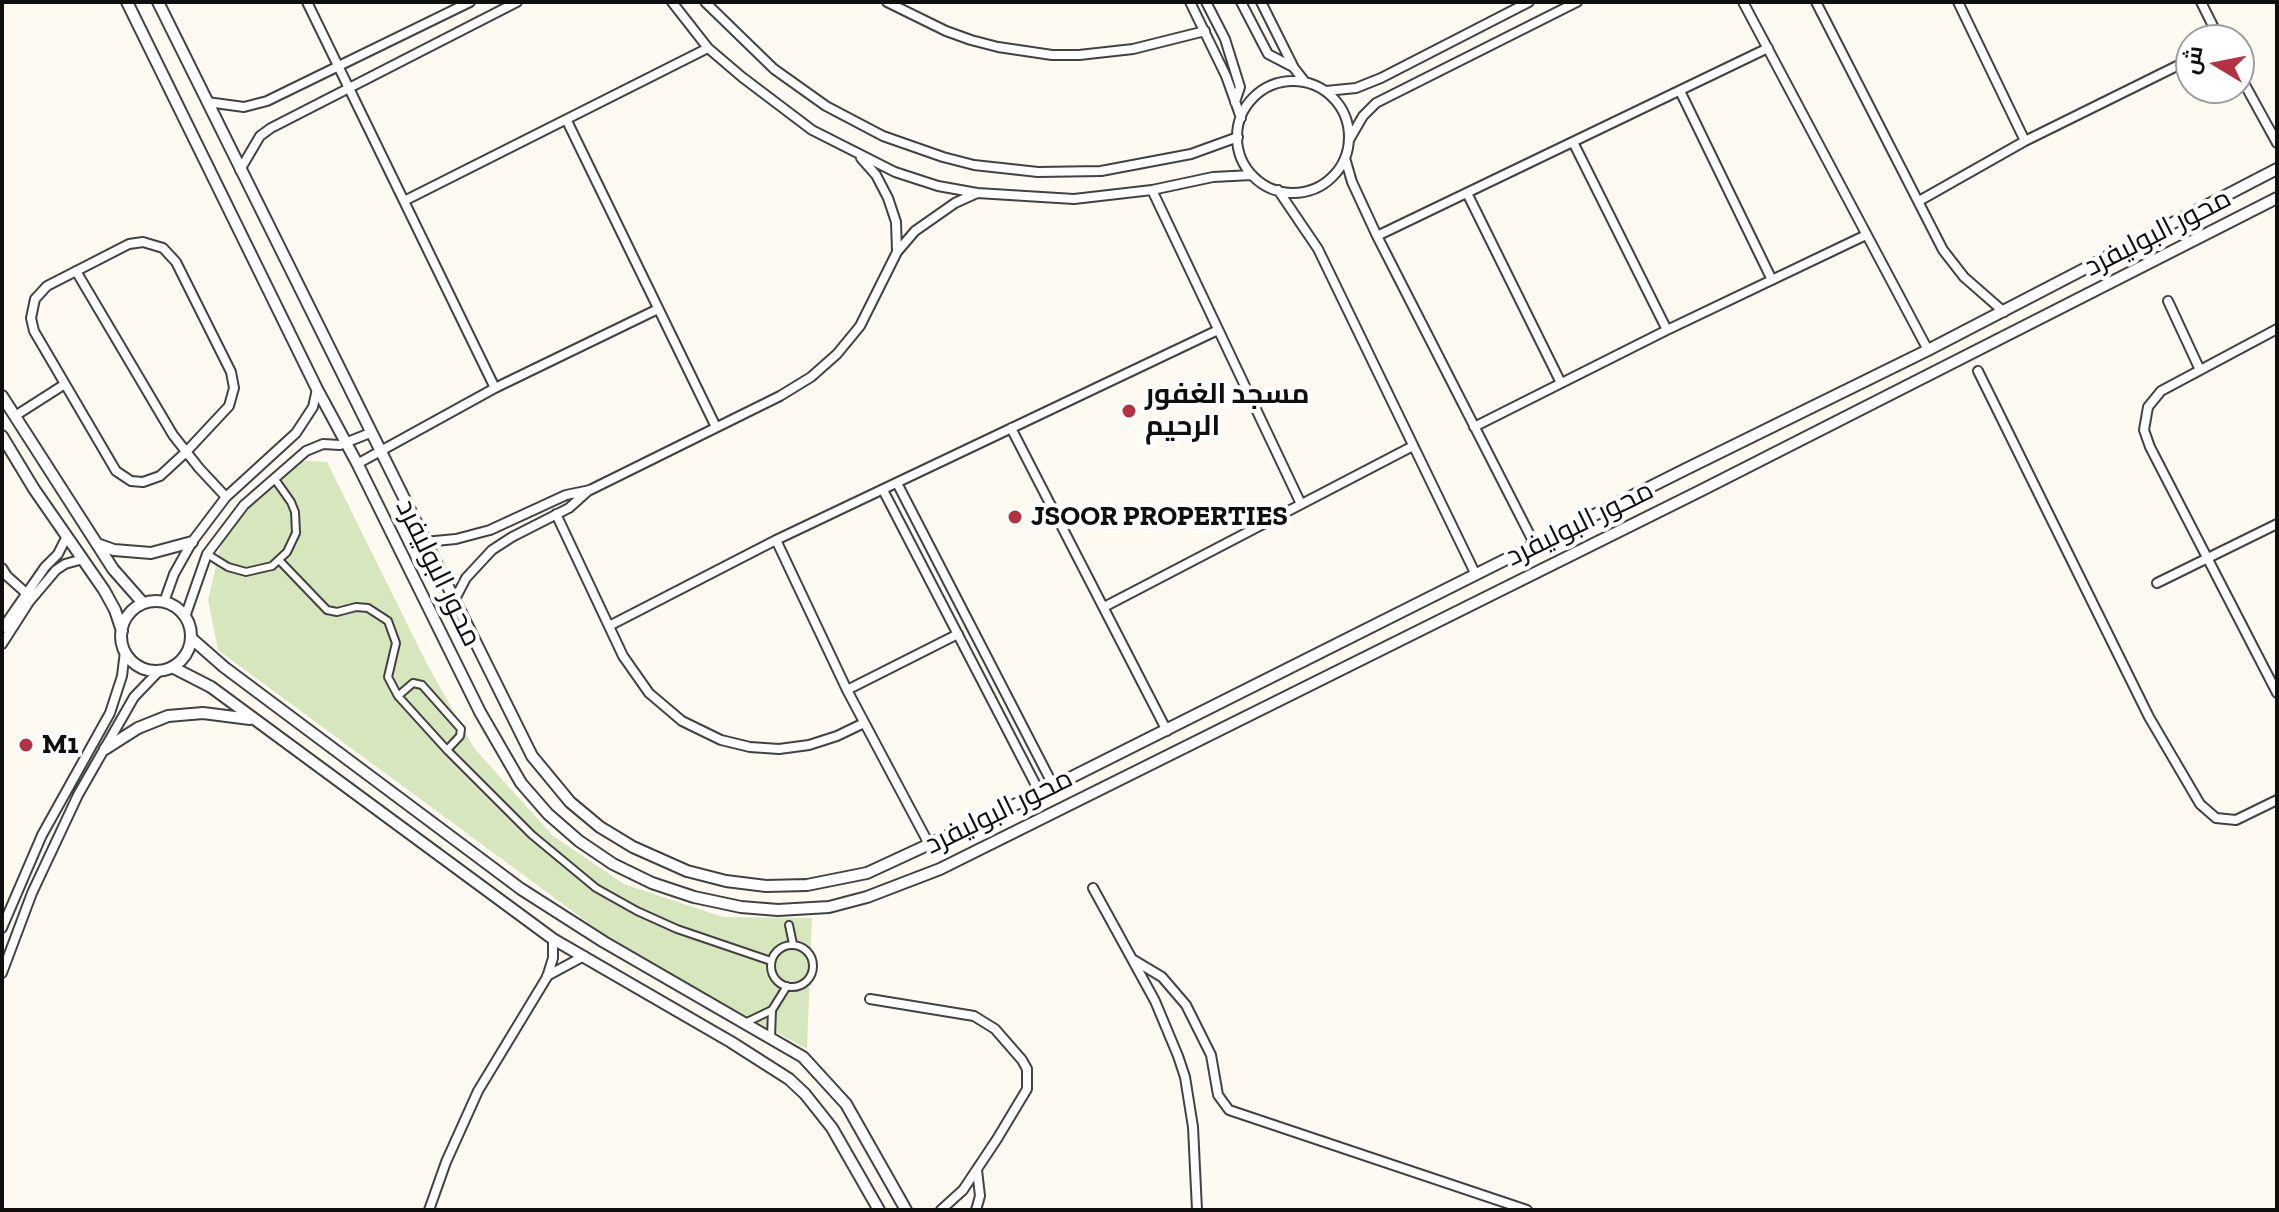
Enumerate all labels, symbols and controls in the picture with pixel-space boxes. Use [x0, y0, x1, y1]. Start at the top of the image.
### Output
north arrow [2175, 24, 2255, 104]
text: ش [2177, 44, 2209, 76]
street label: محور البوليفرد [2079, 182, 2237, 284]
place label: مسجد الغفور الرحيم [1145, 378, 1309, 444]
marker: مسجد الغفور الرحيم [1120, 402, 1138, 420]
street label: محور البوليفرد [1501, 474, 1659, 574]
street label: محور البوليفرد [388, 494, 488, 652]
place label: JSOOR PROPERTIES [1031, 500, 1288, 534]
marker: JSOOR PROPERTIES [1006, 508, 1024, 526]
place label: M1 [42, 728, 79, 762]
marker: M1 [17, 736, 35, 754]
street label: محور البوليفرد [920, 762, 1078, 862]

